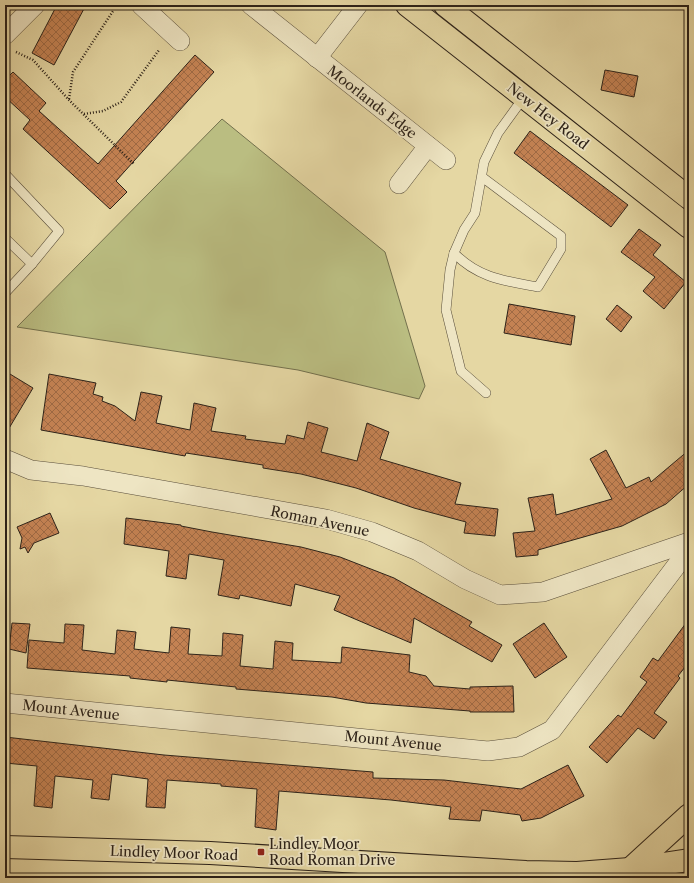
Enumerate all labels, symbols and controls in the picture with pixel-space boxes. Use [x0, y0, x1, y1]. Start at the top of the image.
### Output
street label: Moorlands Edge [324, 61, 421, 143]
street label: New Hey Road [504, 79, 593, 154]
street label: Roman Avenue [269, 502, 371, 540]
street label: Mount Avenue [21, 696, 121, 724]
street label: Mount Avenue [343, 727, 443, 755]
place label: Lindley Moor Road Roman Drive [269, 835, 396, 869]
street label: Lindley Moor Road [109, 842, 239, 864]
marker: Lindley Moor Road Roman Drive [256, 847, 266, 857]

